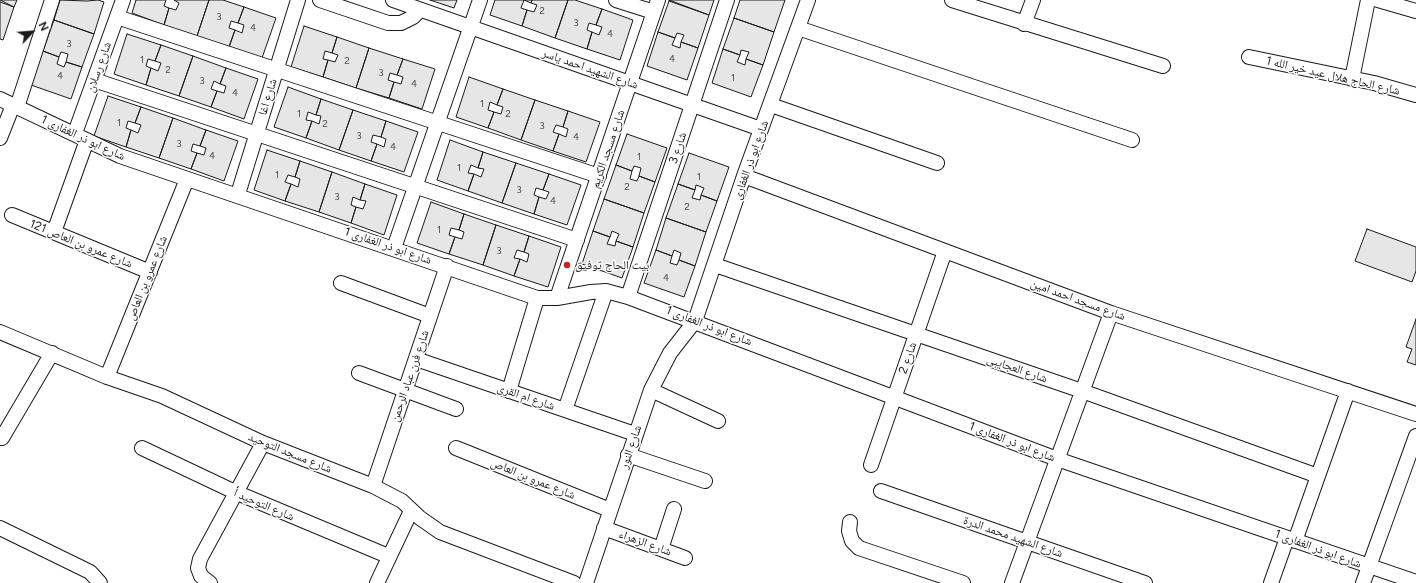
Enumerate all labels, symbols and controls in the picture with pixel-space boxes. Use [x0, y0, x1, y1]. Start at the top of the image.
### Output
house number: 2 [539, 5, 545, 17]
house number: 3 [216, 11, 222, 23]
north arrow [12, 12, 52, 52]
house number: 3 [573, 17, 579, 29]
text: N [36, 20, 51, 33]
house number: 4 [250, 22, 256, 34]
house number: 4 [607, 28, 613, 40]
house number: 3 [66, 38, 72, 50]
street label: شارع رسلان [83, 40, 115, 94]
street label: شارع الشهيد احمد ياسر [540, 46, 640, 92]
house number: 4 [669, 53, 675, 65]
house number: 1 [140, 54, 144, 66]
street label: شارع الحاج هلال عيد خير الله 1 [1265, 54, 1401, 98]
house number: 2 [344, 55, 350, 67]
house number: 2 [165, 64, 171, 76]
house number: 3 [378, 67, 384, 79]
house number: 4 [57, 70, 63, 82]
house number: 1 [731, 72, 735, 84]
house number: 3 [199, 75, 205, 87]
street label: شارع اغا [256, 77, 280, 117]
house number: 4 [411, 78, 417, 90]
house number: 4 [232, 87, 238, 99]
house number: 1 [480, 98, 484, 110]
house number: 1 [297, 108, 301, 120]
house number: 2 [505, 108, 511, 120]
street label: شارع مسجد الكريم [588, 108, 628, 190]
street label: شارع ابو ذر الغفارى 1 [39, 112, 127, 164]
house number: 1 [117, 117, 121, 129]
house number: 2 [322, 118, 328, 130]
street label: شارع ابو ذر الغفارى [730, 118, 772, 202]
house number: 3 [539, 120, 545, 132]
house number: 3 [356, 130, 362, 142]
street label: شارع 3 [666, 130, 690, 166]
house number: 4 [573, 131, 579, 143]
house number: 3 [176, 138, 182, 150]
house number: 4 [390, 141, 396, 153]
house number: 4 [209, 150, 215, 162]
house number: 1 [637, 151, 641, 163]
house number: 1 [457, 162, 461, 174]
house number: 1 [275, 169, 279, 181]
house number: 1 [697, 171, 701, 183]
house number: 2 [624, 181, 630, 193]
house number: 3 [516, 184, 522, 196]
house number: 3 [334, 191, 340, 203]
house number: 4 [550, 195, 556, 207]
house number: 2 [684, 201, 690, 213]
street label: شارع عمرو بن العاص 121 [27, 217, 135, 271]
street label: شارع ابو ذر الغفارى 1 [343, 224, 433, 268]
house number: 1 [437, 224, 441, 236]
street label: شارع عمرو بن العاص [123, 234, 171, 322]
house number: 3 [496, 245, 502, 257]
place label: بيت الحاج توفيق [575, 258, 649, 272]
marker: بيت الحاج توفيق [562, 260, 572, 270]
house number: 4 [663, 272, 669, 284]
street label: شارع مسجد احمد امين [1029, 276, 1127, 324]
street label: شارع ابو ذر الغفارى 1 [664, 303, 754, 349]
street label: شارع فرن عباد الرحمن [388, 328, 432, 424]
street label: شارع 2 [896, 340, 920, 376]
street label: شارع العجايبى [985, 352, 1049, 386]
street label: شارع ام القرى [495, 380, 557, 414]
street label: شارع ابو ذر الغفارى 1 [967, 419, 1057, 465]
street label: شارع النور [617, 423, 645, 471]
street label: شارع مسجد التوحيد [246, 430, 334, 476]
street label: شارع عمرو بن العاص [489, 455, 577, 503]
street label: شارع التوحيد أ [231, 486, 297, 524]
street label: شارع الشهيد محمد الدرة [961, 513, 1065, 561]
street label: شارع الزهراء [617, 527, 673, 559]
street label: شارع ابو ذر الغفارى 1 [1273, 527, 1363, 571]

